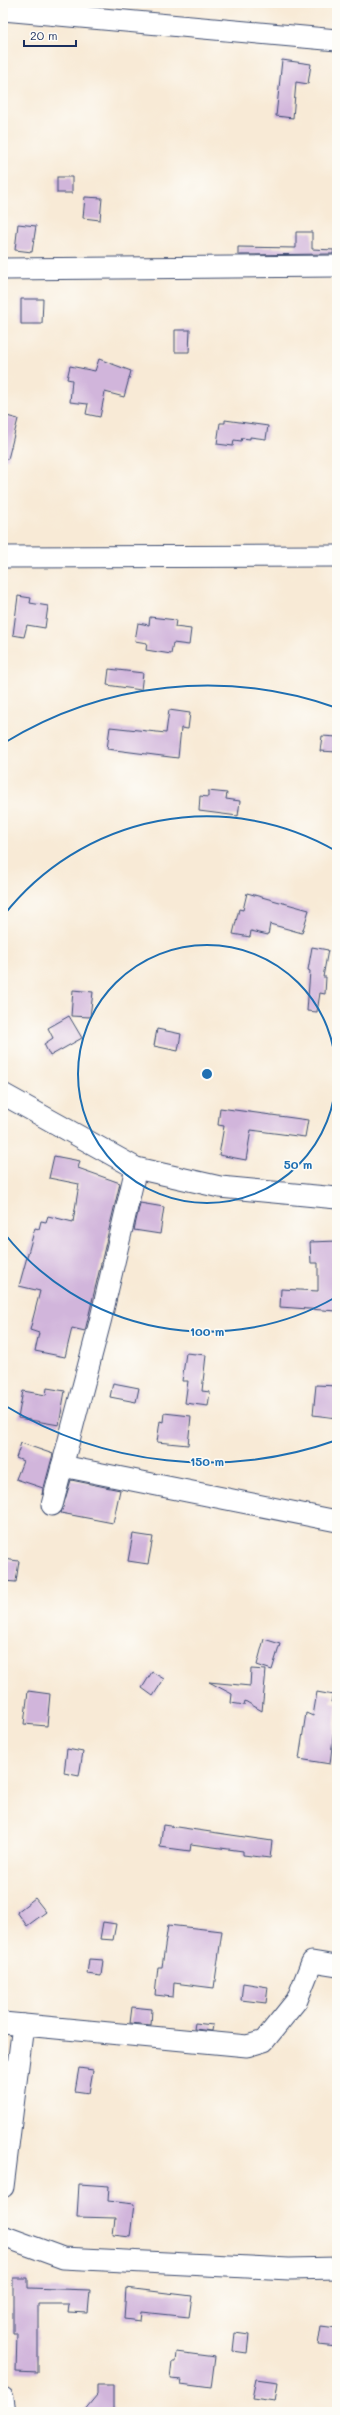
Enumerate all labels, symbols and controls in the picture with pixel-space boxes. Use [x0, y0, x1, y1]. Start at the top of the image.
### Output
scale bar [24, 22, 76, 48]
text: 20 m [30, 27, 58, 43]
centre of rings [200, 1067, 214, 1081]
text: 50 m [284, 1156, 312, 1172]
text: 100 m [190, 1323, 224, 1339]
text: 150 m [190, 1453, 224, 1469]

